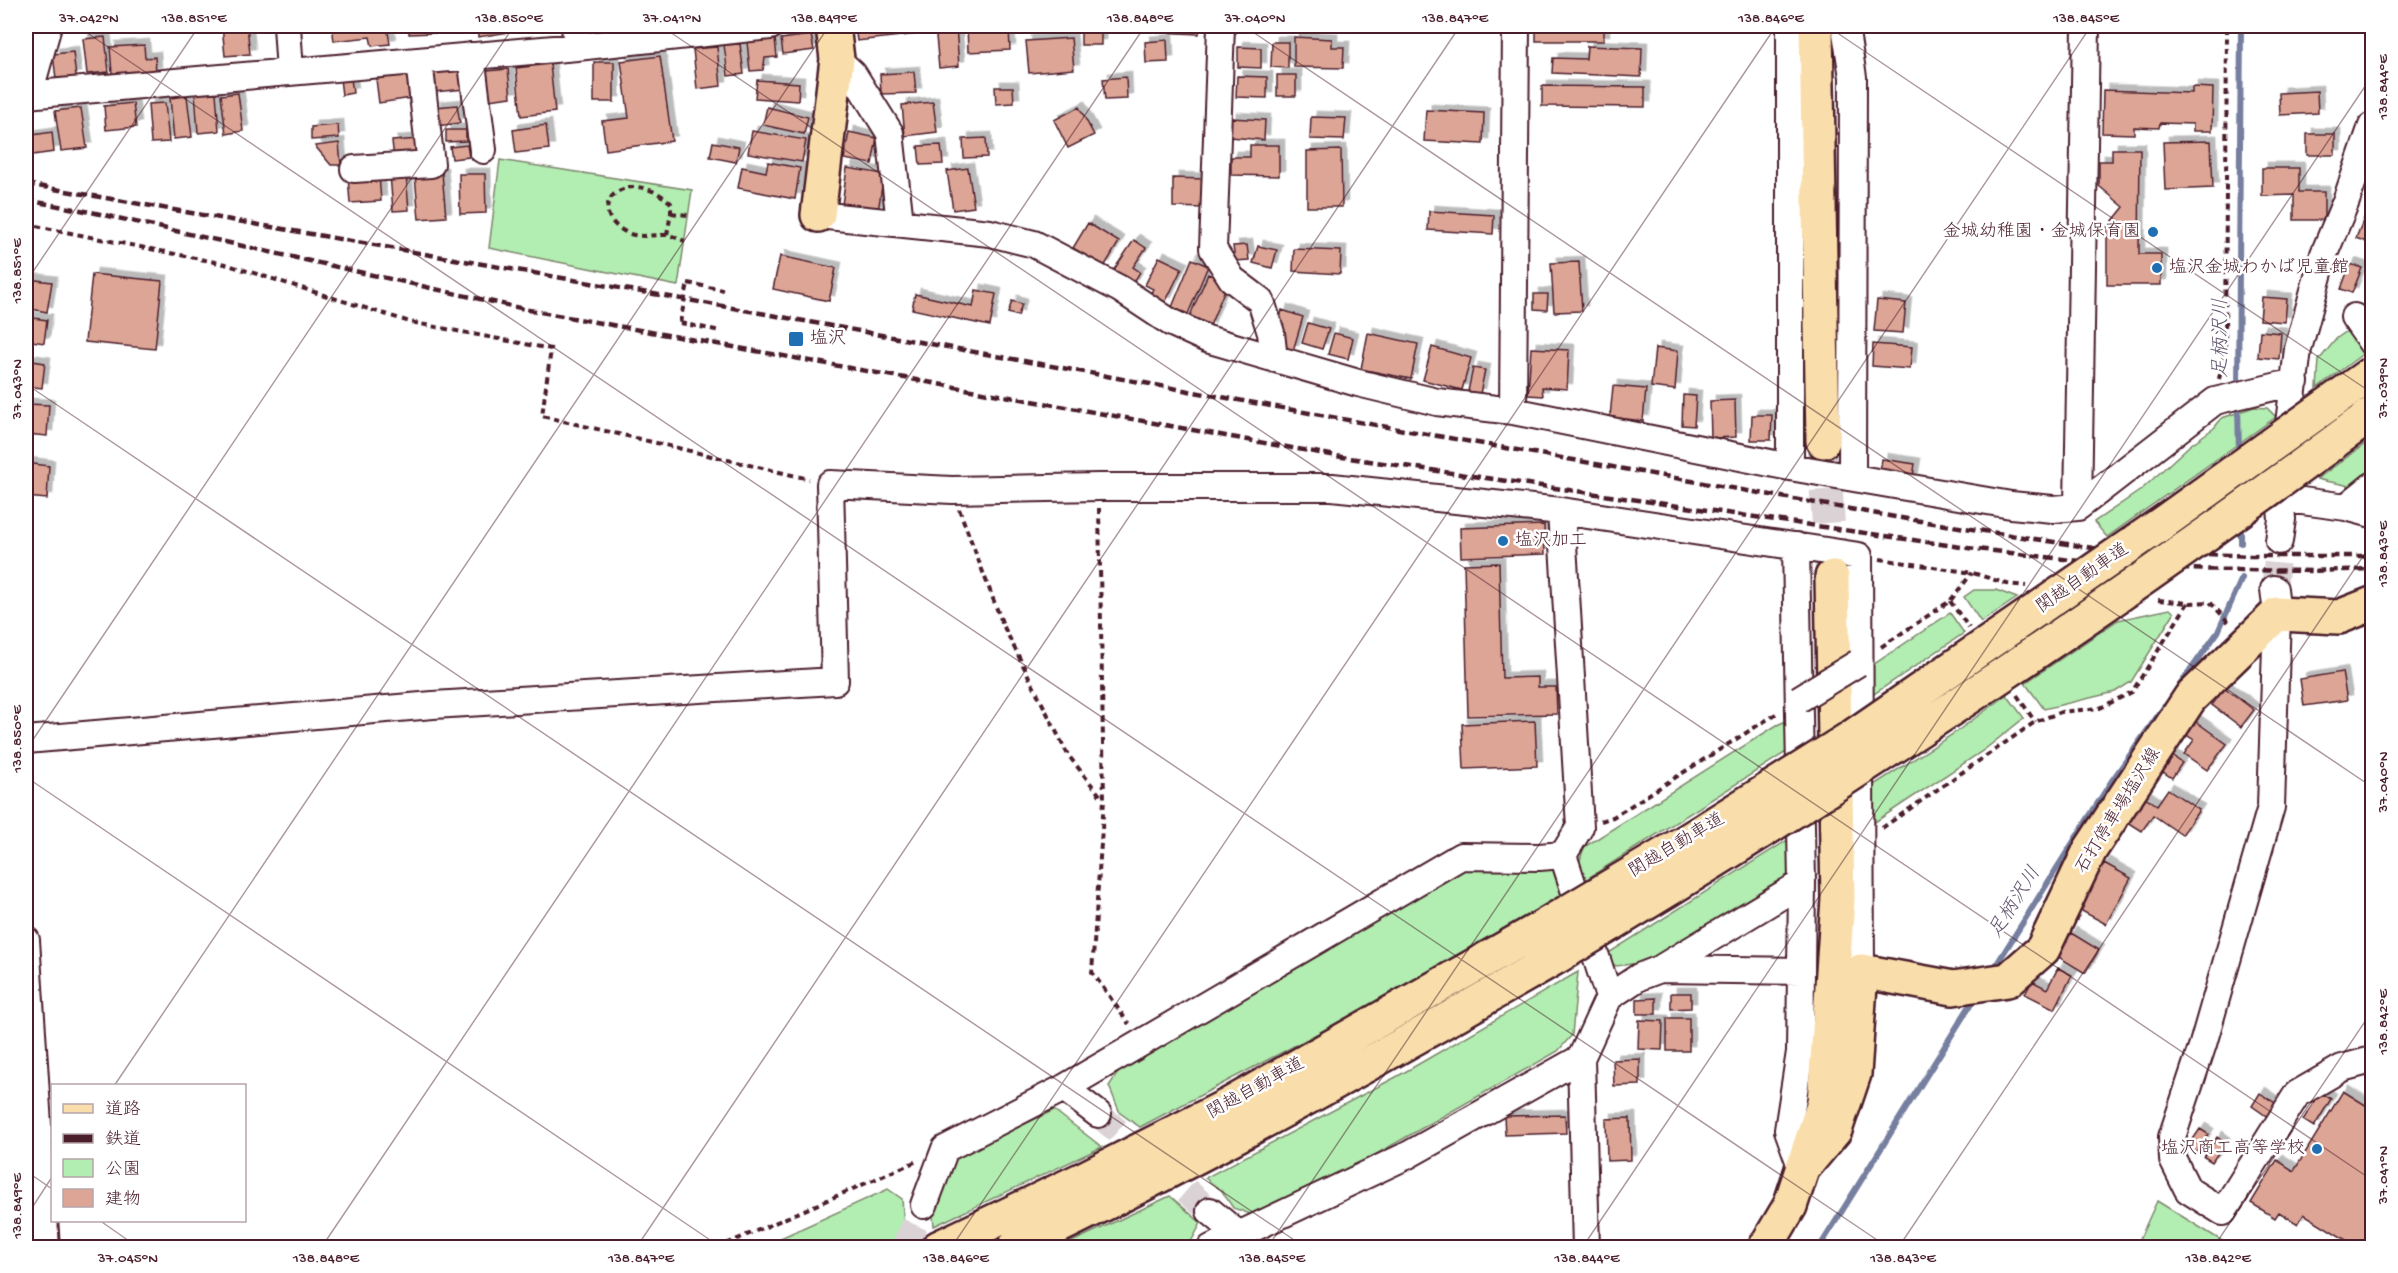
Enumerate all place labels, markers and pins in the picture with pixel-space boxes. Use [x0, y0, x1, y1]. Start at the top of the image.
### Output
place label: 金城幼稚園・金城保育園 [1943, 221, 2141, 243]
marker: 金城幼稚園・金城保育園 [2146, 225, 2160, 239]
place label: 塩沢金城わかば児童館 [2169, 257, 2349, 279]
marker: 塩沢金城わかば児童館 [2150, 261, 2164, 275]
place label: 塩沢 [810, 328, 846, 350]
marker: 塩沢 [787, 330, 805, 348]
place label: 塩沢加工 [1515, 530, 1587, 552]
marker: 塩沢加工 [1496, 534, 1510, 548]
place label: 塩沢商工高等学校 [2161, 1138, 2305, 1160]
marker: 塩沢商工高等学校 [2310, 1142, 2324, 1156]

